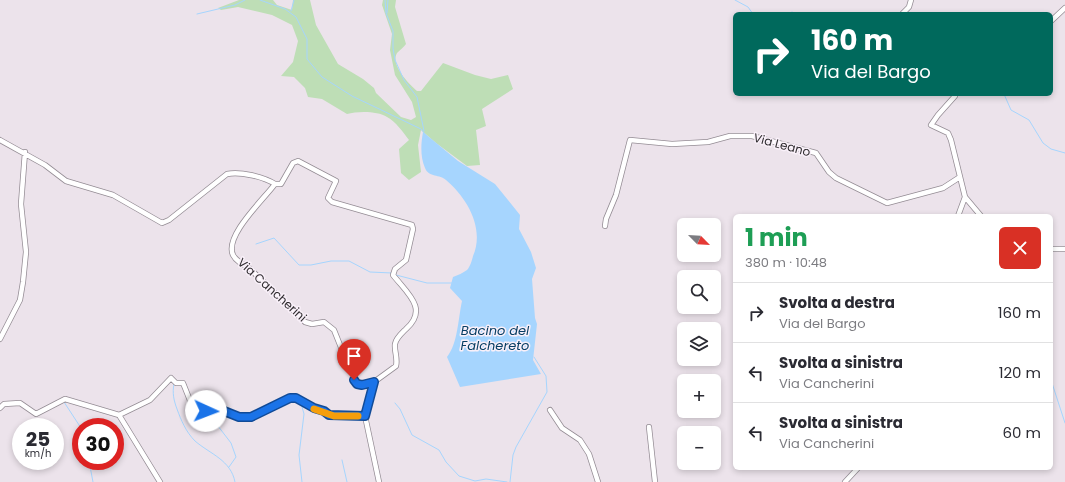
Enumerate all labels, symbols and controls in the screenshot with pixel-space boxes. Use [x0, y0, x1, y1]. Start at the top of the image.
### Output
text: 160 m [811, 21, 893, 60]
icon: right [745, 28, 797, 80]
text: Via del Bargo [811, 59, 931, 84]
street label: Via Leano [752, 129, 813, 160]
north arrow [677, 218, 721, 262]
map controls [677, 218, 721, 470]
text: 1 min [745, 221, 808, 254]
button: close [999, 227, 1041, 269]
text: 380 m · 10:48 [745, 253, 827, 272]
street label: Via Cancherini [234, 254, 311, 325]
button: search [677, 270, 721, 314]
text: Svolta a destra [779, 292, 895, 313]
icon: right [745, 302, 767, 324]
text: 160 m [998, 302, 1041, 323]
text: Via del Bargo [779, 314, 865, 333]
water label: Bacino del Falchereto [461, 321, 530, 355]
button: layers [677, 322, 721, 366]
pin [337, 339, 371, 380]
icon: arrive [343, 345, 365, 367]
text: Svolta a sinistra [779, 352, 903, 373]
icon: left [745, 362, 767, 384]
text: 120 m [999, 362, 1041, 383]
button: + [677, 374, 721, 418]
text: Via Cancherini [779, 374, 874, 393]
position arrow [185, 390, 227, 432]
text: Svolta a sinistra [779, 412, 903, 433]
speed limit sign: 30 [72, 418, 124, 470]
icon: left [745, 422, 767, 444]
text: 60 m [1003, 422, 1041, 443]
text: 25 [26, 425, 50, 453]
button: − [677, 426, 721, 470]
text: Via Cancherini [779, 434, 874, 453]
text: km/h [25, 446, 51, 461]

